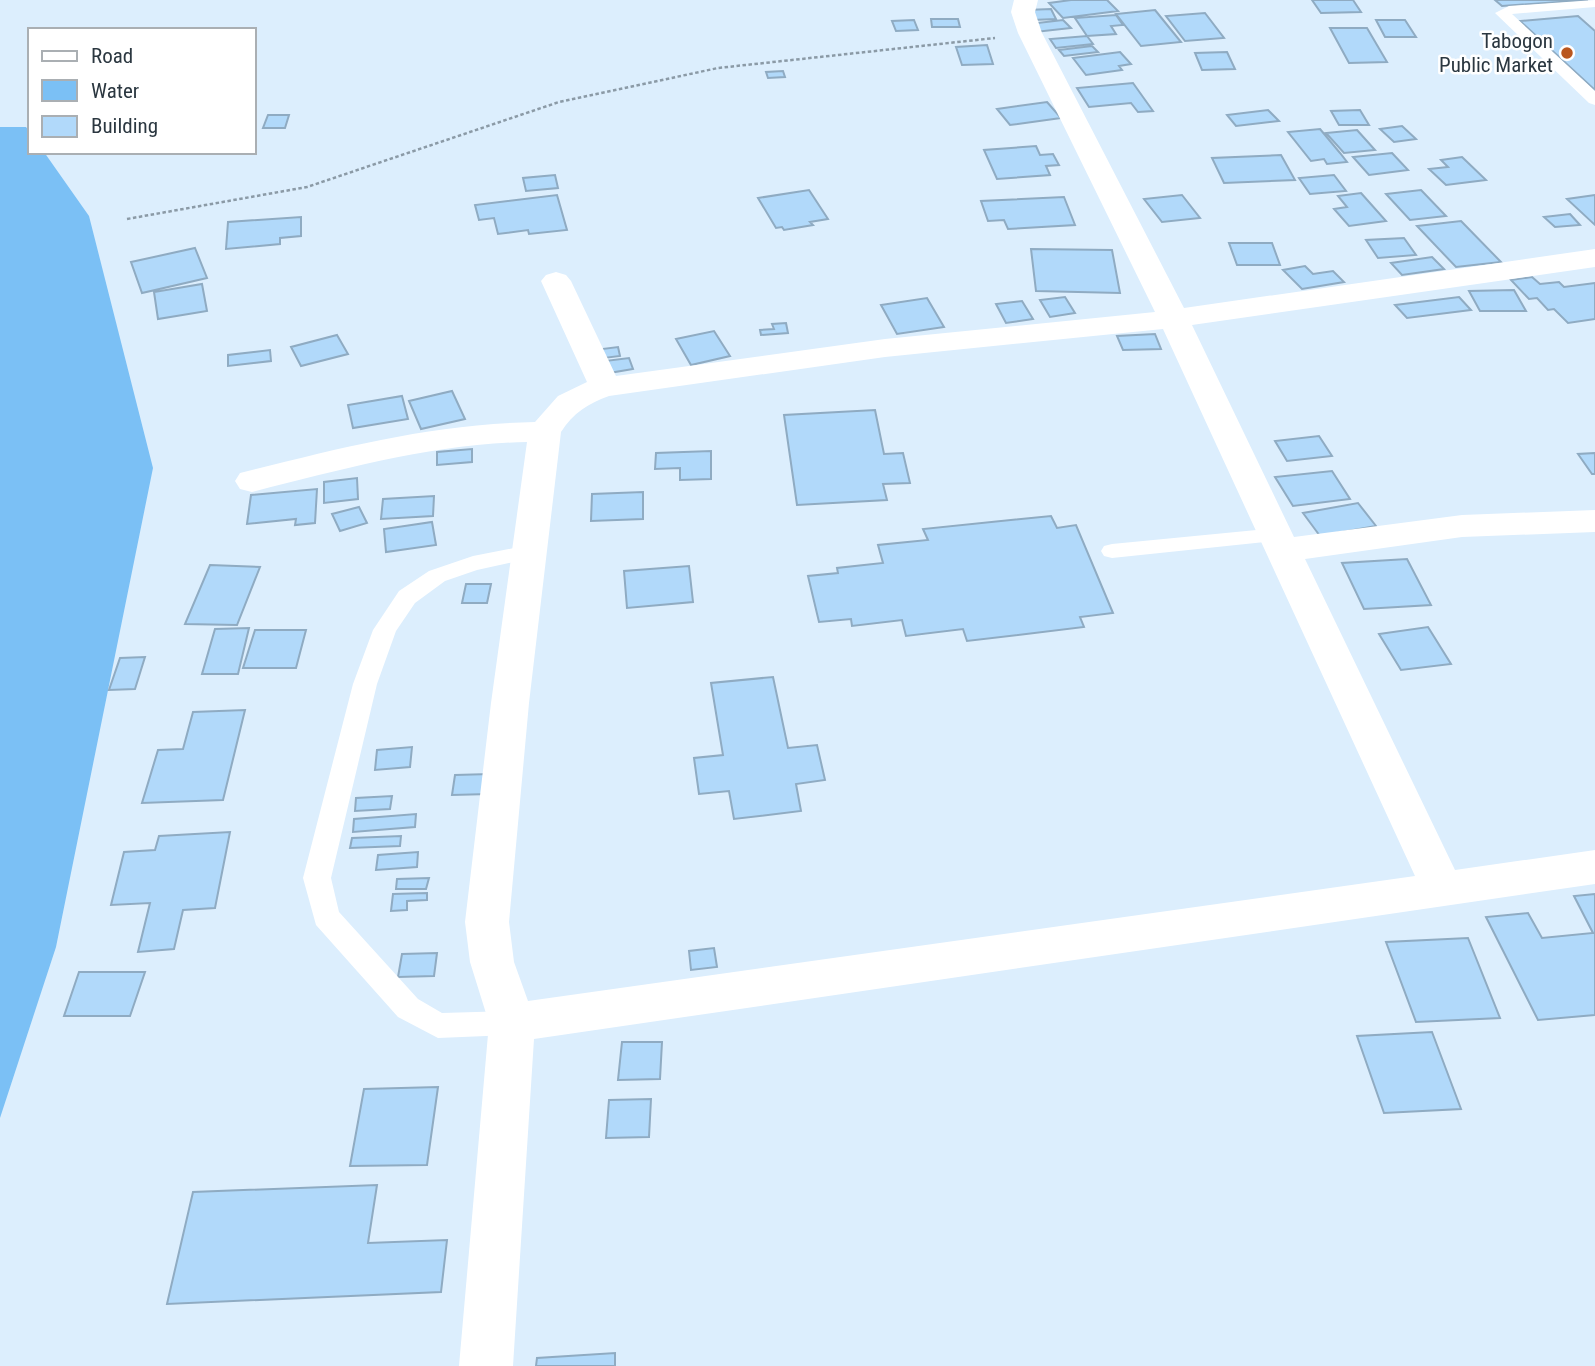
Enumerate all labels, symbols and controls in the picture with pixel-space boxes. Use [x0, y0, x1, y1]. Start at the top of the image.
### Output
legend [28, 28, 256, 154]
place label: Tabogon Public Market [1439, 29, 1553, 77]
text: Road [91, 44, 133, 68]
marker: Tabogon Public Market [1559, 45, 1575, 61]
text: Water [91, 79, 139, 103]
text: Building [91, 114, 158, 138]

